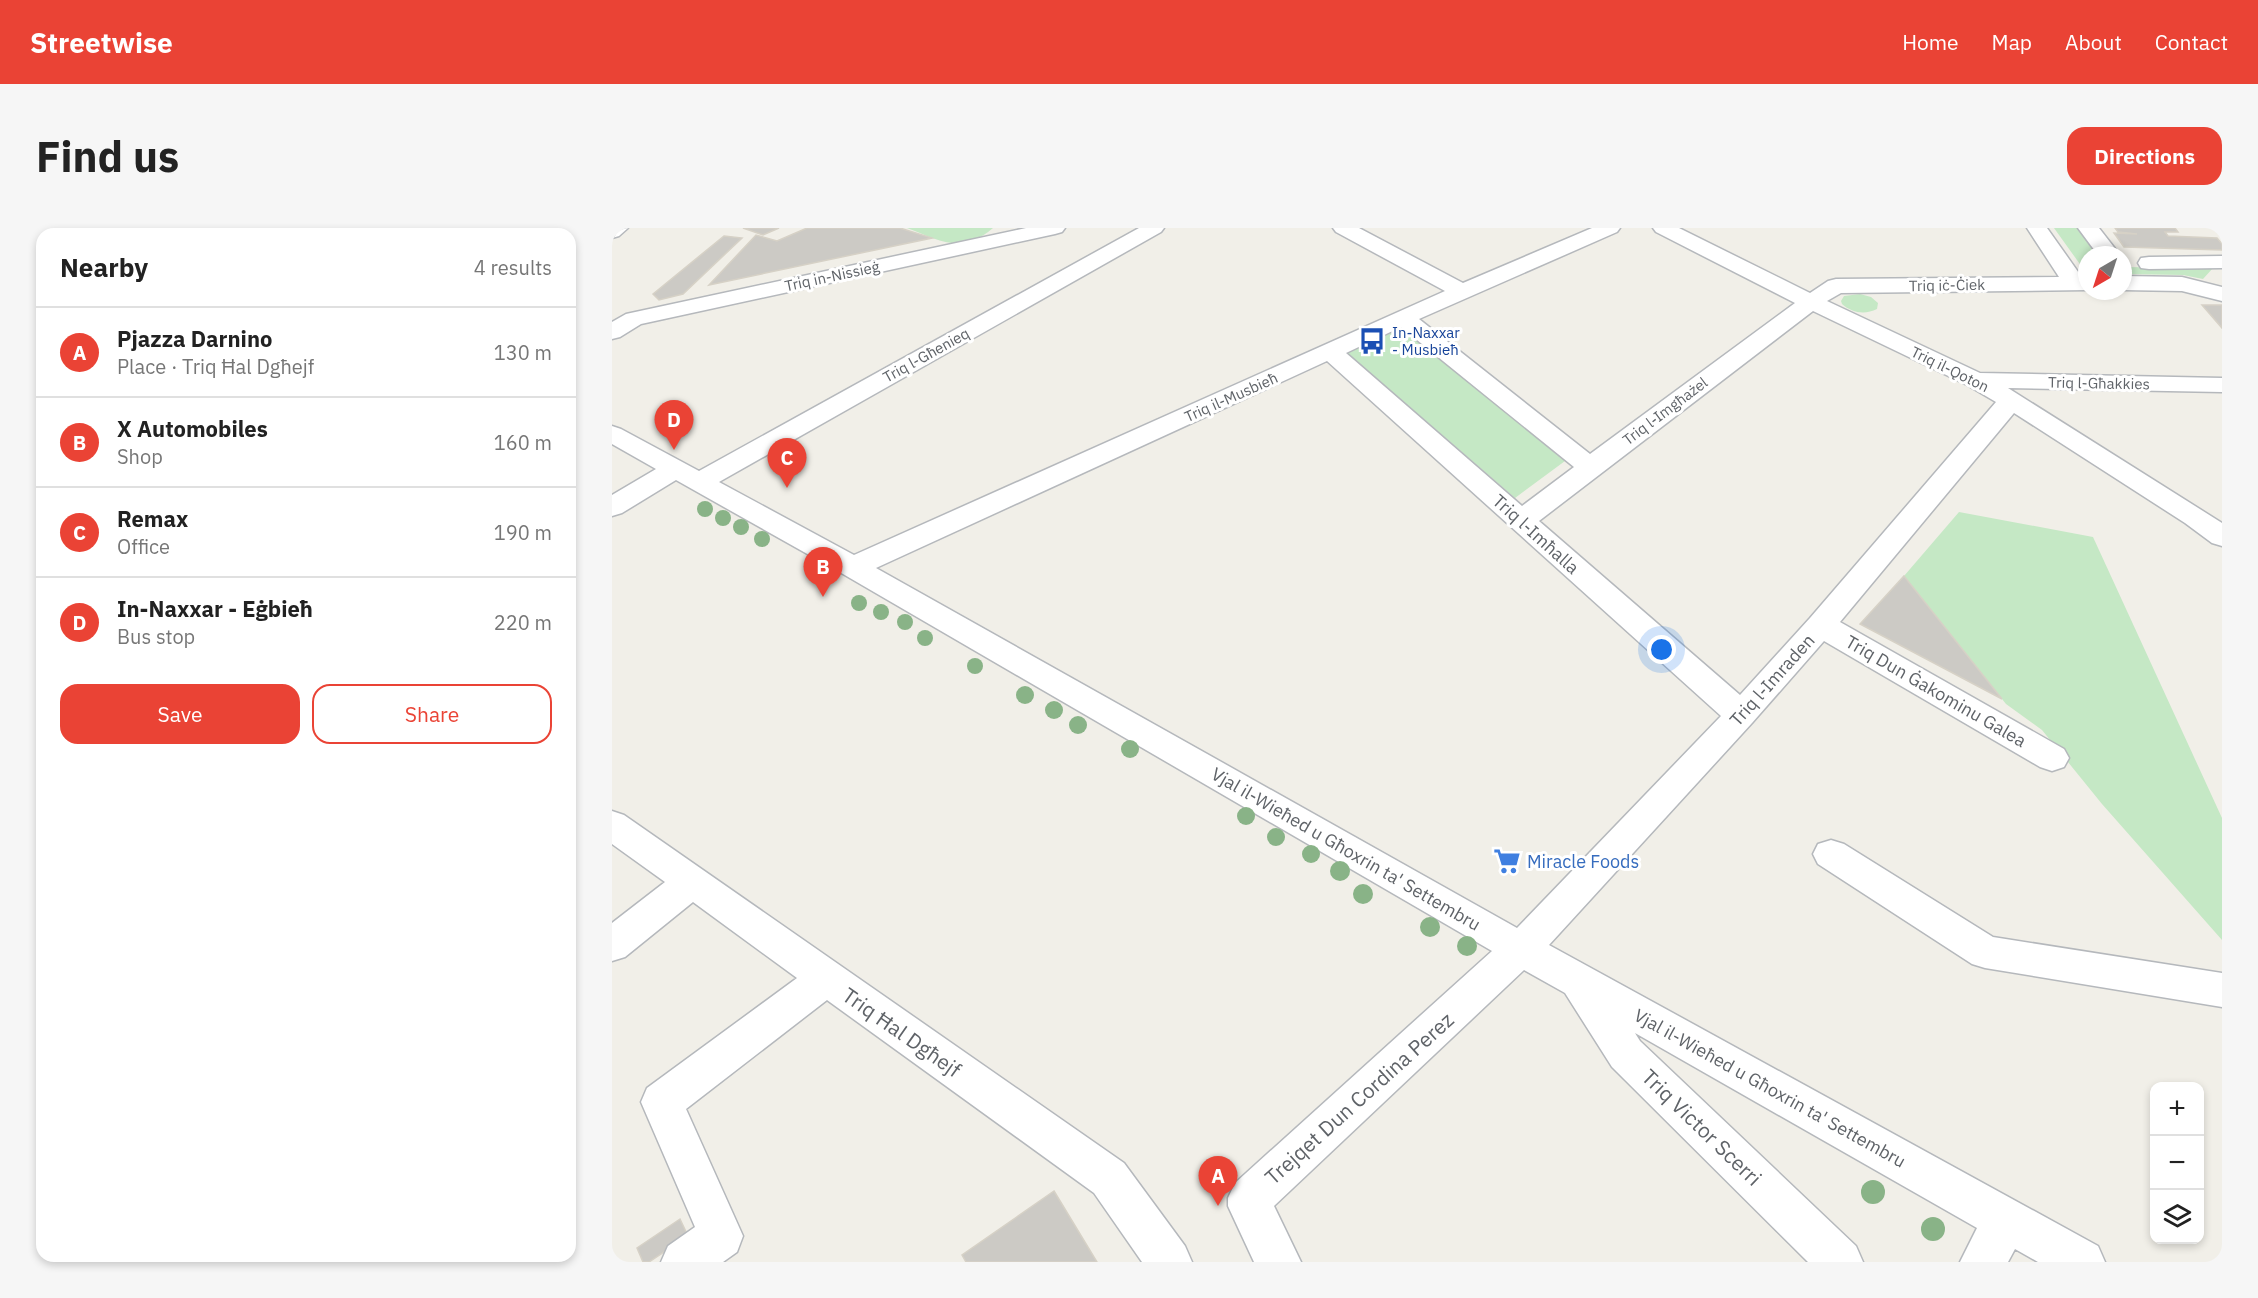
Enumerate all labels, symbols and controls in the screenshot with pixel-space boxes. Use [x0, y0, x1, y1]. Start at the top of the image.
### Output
text: Streetwise [30, 24, 173, 61]
text: Home [1902, 28, 1959, 56]
text: Map [1992, 28, 2032, 56]
text: About [2065, 28, 2122, 56]
text: Contact [2155, 28, 2228, 56]
button: Directions [2067, 127, 2222, 185]
text: Find us [36, 129, 179, 184]
north arrow [2078, 246, 2132, 300]
text: Nearby [60, 250, 148, 284]
text: 4 results [474, 254, 552, 281]
street label: Triq in-Nissieġ [783, 257, 881, 295]
street label: Triq iċ-Ċiek [1909, 275, 1985, 295]
street label: Triq l-Għenieq [879, 323, 973, 387]
place label: In-Naxxar - Musbieħ [1392, 323, 1460, 359]
text: Pjazza Darnino [117, 324, 272, 353]
bus stop icon: In-Naxxar - Musbieħ [1357, 326, 1387, 356]
text: A [73, 339, 86, 366]
text: 130 m [494, 339, 552, 366]
street label: Triq il-Qoton [1908, 342, 1992, 396]
text: Place · Triq Ħal Dgħejf [117, 353, 314, 380]
street label: Triq il-Musbieħ [1181, 368, 1281, 426]
street label: Triq l-Imgħażel [1619, 373, 1711, 449]
street label: Triq l-Għakkies [2048, 373, 2150, 393]
pin: D [654, 400, 694, 450]
text: X Automobiles [117, 414, 268, 443]
text: B [73, 429, 86, 456]
text: 160 m [494, 429, 552, 456]
pin: C [768, 438, 807, 488]
text: Shop [117, 443, 163, 470]
street label: Triq l-Imħalla [1488, 489, 1584, 579]
text: Remax [117, 504, 188, 533]
text: C [73, 519, 86, 546]
text: 190 m [494, 519, 552, 546]
text: Office [117, 533, 170, 560]
pin: B [804, 548, 842, 597]
text: In-Naxxar - Eġbieħ [117, 594, 313, 623]
text: D [73, 609, 86, 636]
text: 220 m [494, 609, 552, 636]
text: Bus stop [117, 623, 195, 650]
street label: Triq l-Imraden [1725, 629, 1819, 731]
street label: Triq Dun Ġakominu Galea [1842, 630, 2031, 752]
your location [1647, 635, 1676, 664]
button: Save [60, 684, 300, 744]
button: Share [312, 684, 552, 744]
street label: Vjal il-Wieħed u Għoxrin ta' Settembru [1207, 762, 1485, 936]
supermarket icon: Miracle Foods [1492, 846, 1522, 876]
place label: Miracle Foods [1527, 850, 1639, 873]
street label: Triq Ħal Dgħejf [837, 981, 967, 1083]
street label: Vjal il-Wieħed u Għoxrin ta' Settembru [1630, 1003, 1910, 1173]
street label: Trejqet Dun Cordina Perez [1259, 1005, 1460, 1190]
street label: Triq Victor Scerri [1636, 1063, 1768, 1191]
map controls [2150, 1082, 2204, 1244]
button: + [2150, 1082, 2204, 1136]
button: − [2150, 1136, 2204, 1190]
pin: A [1198, 1156, 1238, 1206]
button: layers [2150, 1190, 2204, 1244]

